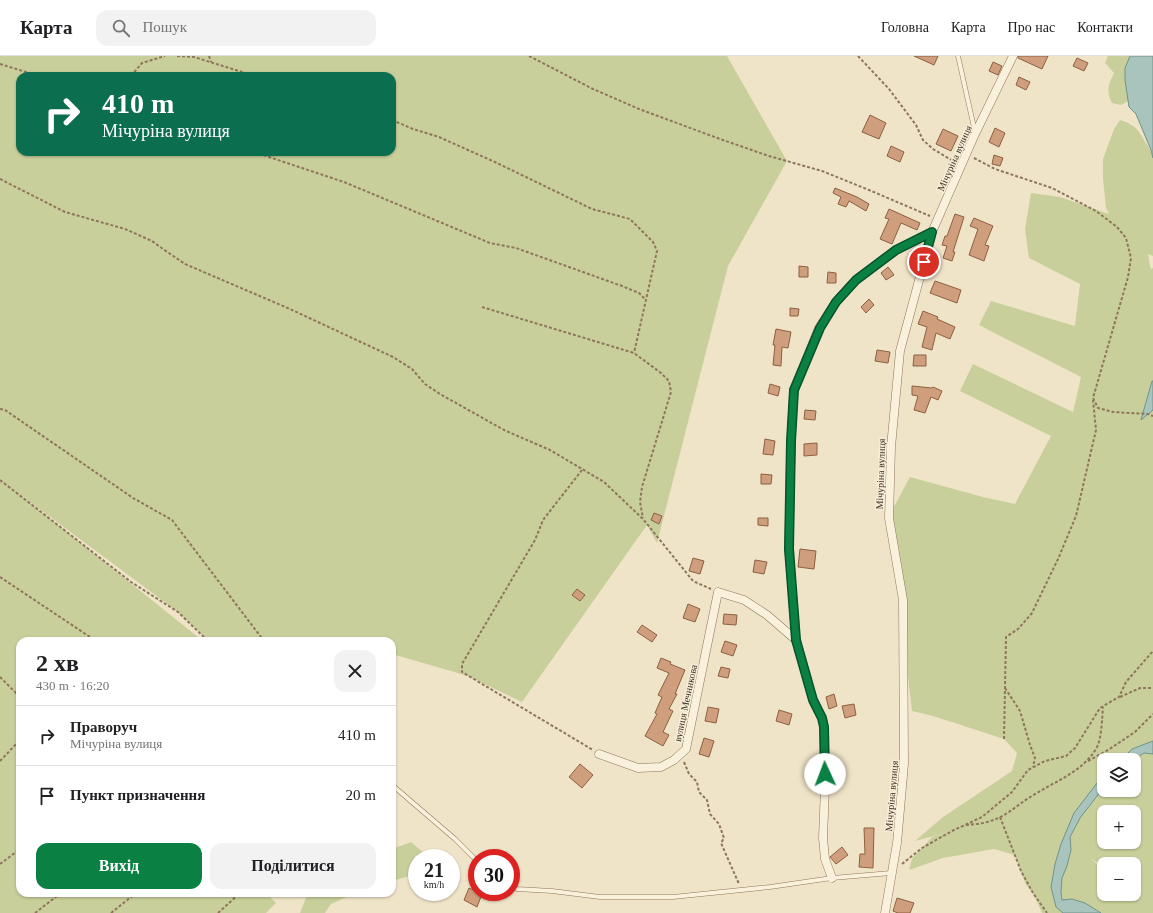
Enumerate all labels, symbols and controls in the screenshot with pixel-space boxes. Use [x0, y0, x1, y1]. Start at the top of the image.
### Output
search box [96, 10, 376, 46]
text: Карта [20, 17, 72, 38]
icon: search [110, 17, 132, 39]
text: Пошук [142, 19, 187, 35]
text: Головна [881, 20, 929, 35]
text: Карта [951, 20, 986, 35]
text: Про нас [1008, 20, 1055, 35]
text: Контакти [1077, 20, 1133, 35]
icon: right [36, 88, 88, 140]
text: 410 m [102, 88, 174, 119]
text: Мічуріна вулиця [102, 121, 230, 141]
street label: Мічуріна вулиця [935, 123, 974, 193]
pin [907, 245, 941, 279]
icon: arrive [913, 251, 935, 273]
street label: Мічуріна вулиця [874, 438, 887, 510]
text: 2 хв [36, 650, 79, 676]
button: close [334, 650, 376, 692]
street label: вулиця Мечникова [672, 663, 699, 743]
text: 430 m · 16:20 [36, 678, 109, 693]
text: Праворуч [70, 719, 137, 735]
icon: right [36, 725, 58, 747]
text: 410 m [338, 727, 376, 743]
text: Мічуріна вулиця [70, 736, 162, 751]
position arrow [804, 753, 846, 795]
map controls [1097, 753, 1141, 901]
button: layers [1097, 753, 1141, 797]
street label: Мічуріна вулиця [883, 760, 900, 832]
icon: arrive [36, 785, 58, 807]
text: Пункт призначення [70, 787, 205, 803]
text: 20 m [346, 787, 376, 803]
button: + [1097, 805, 1141, 849]
button: Вихід [36, 843, 202, 889]
button: Поділитися [210, 843, 376, 889]
speed limit sign: 30 [468, 849, 520, 901]
button: − [1097, 857, 1141, 901]
text: 21 [424, 859, 444, 881]
text: km/h [424, 879, 444, 890]

